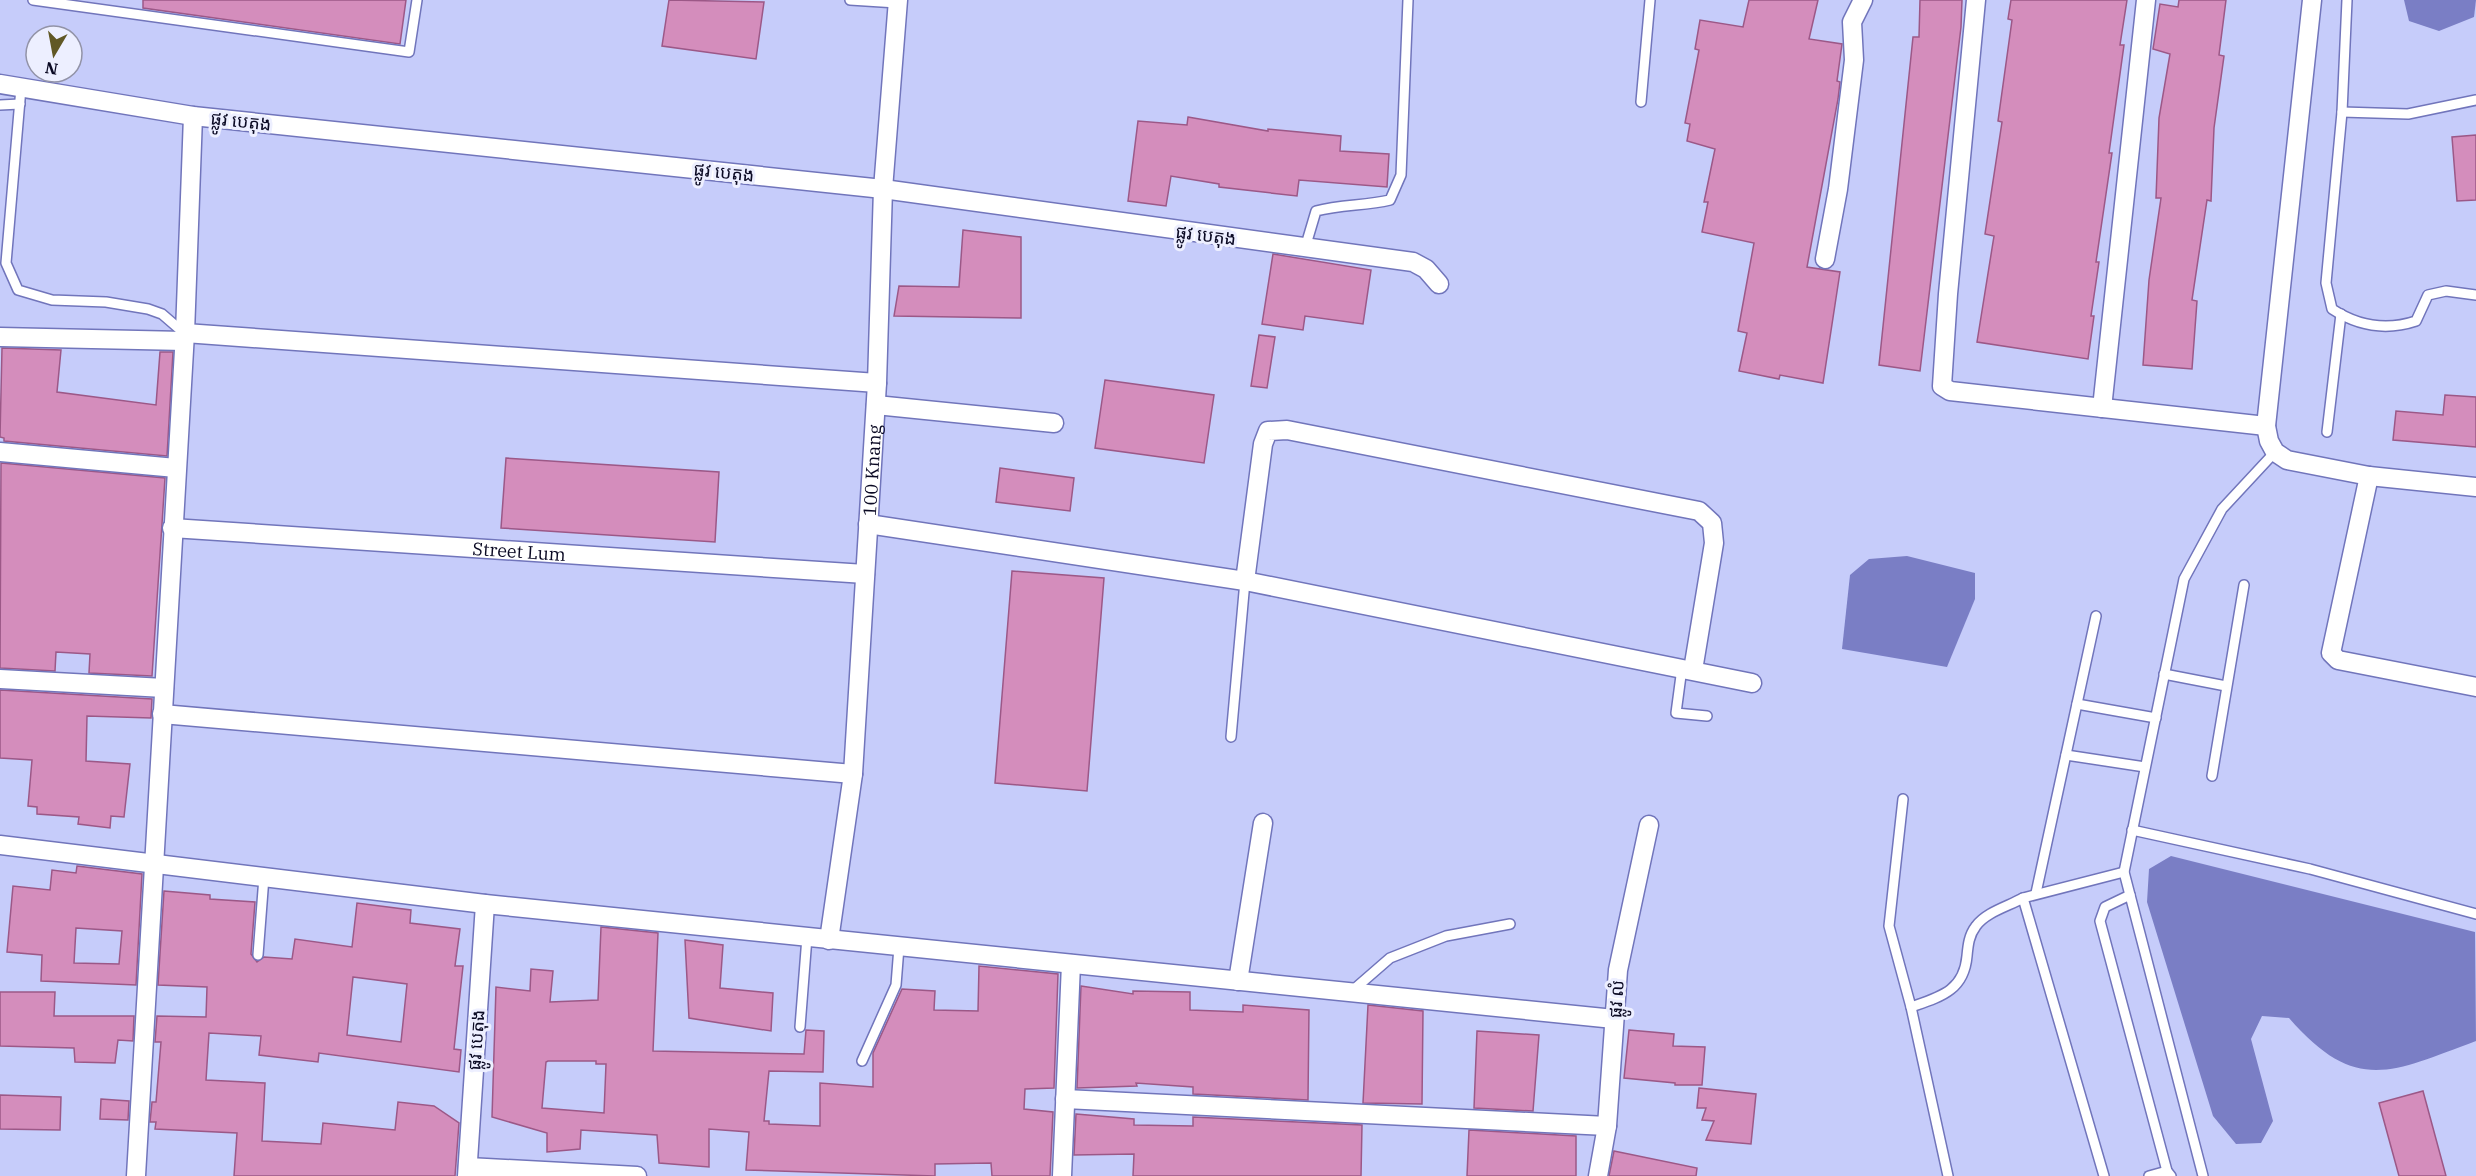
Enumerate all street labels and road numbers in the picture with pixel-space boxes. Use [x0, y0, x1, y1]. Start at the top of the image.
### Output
street label: ផ្លូវ បេតុង [209, 106, 273, 141]
street label: ផ្លូវ បេតុង [692, 157, 756, 192]
street label: ផ្លូវ បេតុង [1174, 220, 1238, 255]
street label: 100 Knang [857, 424, 886, 517]
street label: Street Lum [472, 536, 567, 566]
street label: ផ្លូវ លំ [1603, 979, 1634, 1019]
street label: ផ្លូវ បេតុង [462, 1009, 495, 1072]

